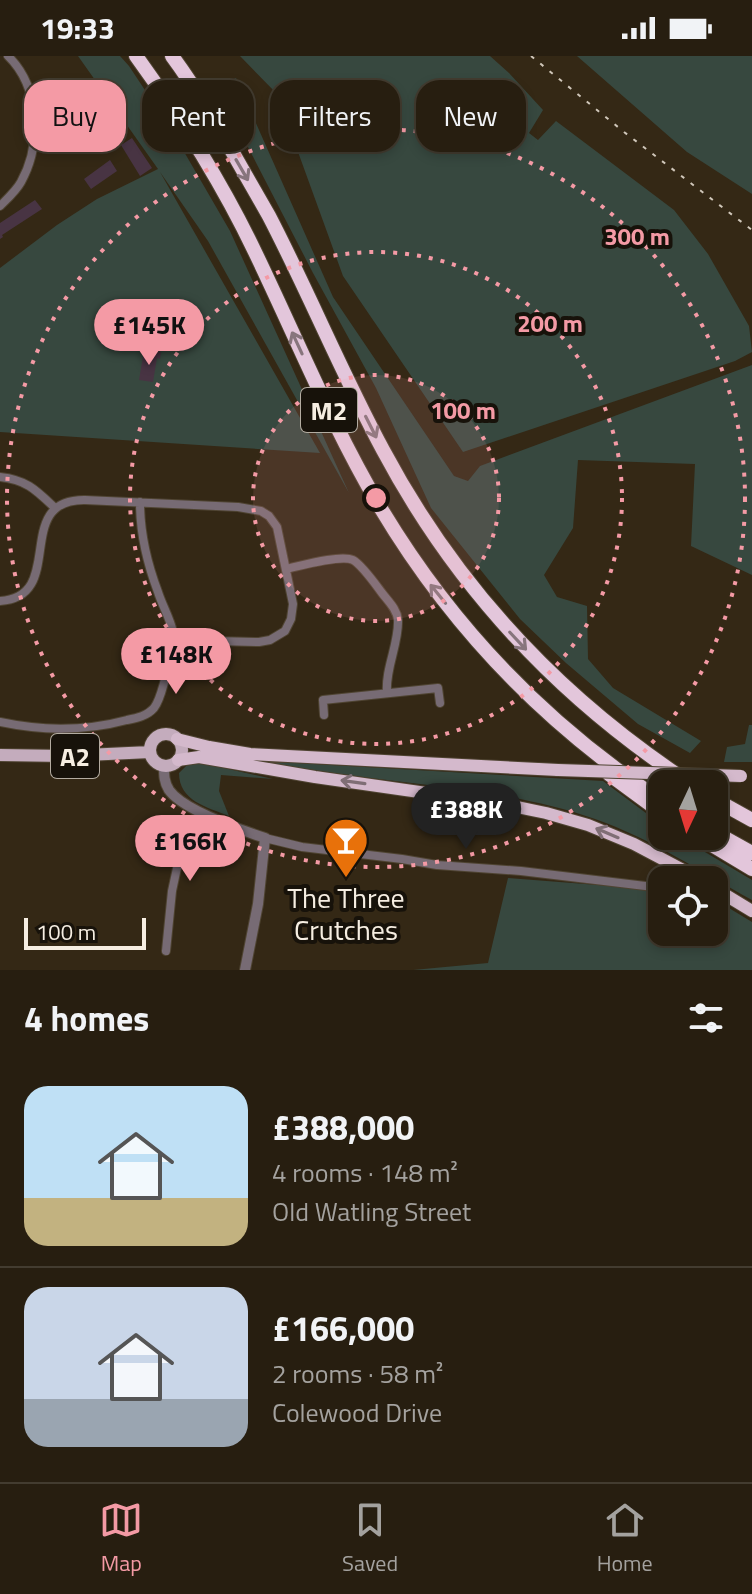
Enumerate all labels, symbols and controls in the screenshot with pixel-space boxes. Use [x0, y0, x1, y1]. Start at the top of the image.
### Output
text: 19:33 [40, 5, 115, 51]
chip: Buy [24, 80, 126, 152]
chip: Rent [142, 80, 254, 152]
chip: Filters [270, 80, 400, 152]
chip: New [416, 80, 526, 152]
one-way arrow [234, 158, 250, 181]
text: 300 m [604, 218, 670, 254]
pin: £145K [93, 299, 205, 367]
text: £145K [112, 305, 186, 344]
text: 200 m [517, 305, 583, 341]
one-way arrow [289, 331, 304, 355]
road number: M2 [301, 388, 357, 432]
text: 100 m [430, 392, 496, 428]
one-way arrow [364, 415, 380, 439]
centre of rings [362, 484, 390, 512]
one-way arrow [429, 584, 447, 605]
pin: £148K [120, 628, 232, 696]
one-way arrow [509, 631, 528, 651]
text: £148K [139, 634, 213, 673]
road number: A2 [51, 734, 99, 778]
north arrow [648, 770, 728, 850]
map controls [648, 770, 728, 946]
one-way arrow [340, 774, 366, 789]
pin: £388K [410, 783, 522, 851]
text: £388K [429, 789, 503, 828]
pin: £166K [134, 815, 246, 883]
bar icon: The Three Crutches [322, 816, 370, 879]
text: £166K [153, 821, 227, 860]
one-way arrow [595, 824, 620, 839]
button: locate [648, 866, 728, 946]
place label: The Three Crutches [287, 876, 405, 951]
scale bar [24, 914, 146, 950]
text: 100 m [36, 915, 96, 949]
text: 4 homes [24, 992, 149, 1044]
icon: filters [684, 996, 728, 1040]
text: £388,000 [272, 1101, 414, 1153]
icon: home [88, 1118, 184, 1214]
text: 4 rooms · 148 m² [272, 1153, 458, 1192]
text: Old Watling Street [272, 1192, 471, 1231]
text: £166,000 [272, 1302, 414, 1354]
icon: home [88, 1319, 184, 1415]
text: 2 rooms · 58 m² [272, 1354, 443, 1393]
text: Colewood Drive [272, 1393, 442, 1432]
tab: Map [99, 1498, 143, 1580]
tab: Saved [342, 1498, 398, 1580]
tab: Home [597, 1498, 653, 1580]

